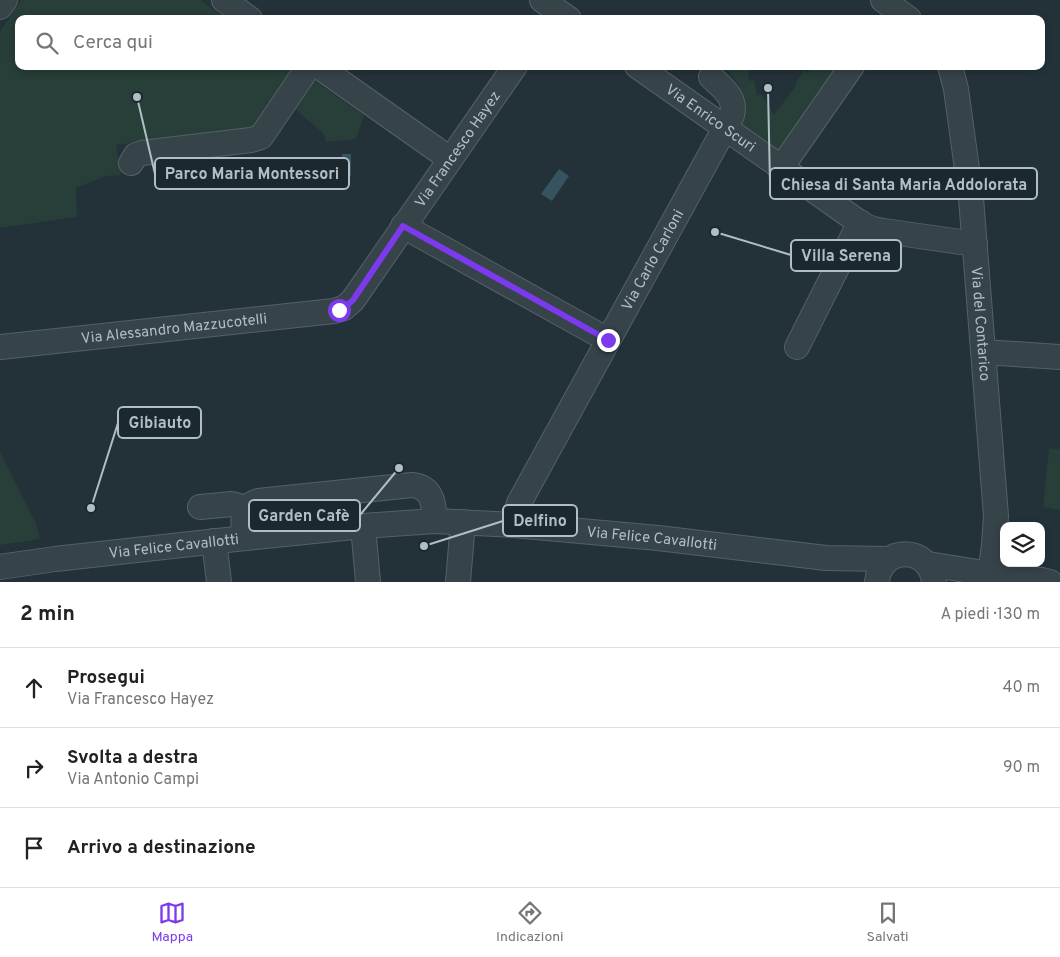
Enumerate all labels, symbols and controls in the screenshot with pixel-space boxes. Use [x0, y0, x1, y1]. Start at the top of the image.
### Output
search box [15, 15, 1045, 70]
icon: search [33, 29, 61, 57]
text: Cerca qui [73, 31, 153, 55]
street label: Via Enrico Scuri [661, 81, 759, 157]
street label: Via Francesco Hayez [412, 88, 506, 212]
callout: Parco Maria Montessori [155, 158, 349, 189]
text: Parco Maria Montessori [165, 165, 339, 185]
callout: Chiesa di Santa Maria Addolorata [770, 168, 1037, 199]
text: Chiesa di Santa Maria Addolorata [781, 176, 1027, 196]
street label: Via Carlo Carloni [618, 207, 689, 315]
callout: Villa Serena [791, 240, 901, 271]
text: Villa Serena [801, 247, 891, 267]
street label: Via del Contarico [965, 266, 993, 382]
route start [328, 299, 351, 322]
street label: Via Alessandro Mazzucotelli [80, 310, 268, 349]
route end [597, 329, 620, 352]
callout: Gibiauto [118, 407, 201, 438]
text: Gibiauto [129, 414, 191, 434]
callout: Garden Cafè [249, 500, 360, 531]
callout: Delfino [503, 505, 577, 536]
text: Garden Cafè [258, 507, 350, 527]
text: Delfino [513, 512, 567, 532]
map controls [1000, 522, 1045, 567]
button: layers [1000, 522, 1045, 567]
street label: Via Felice Cavallotti [586, 524, 718, 556]
street label: Via Felice Cavallotti [108, 531, 240, 564]
text: 2 min [20, 601, 75, 628]
text: A piedi · 130 m [940, 605, 1040, 625]
text: Prosegui [67, 666, 145, 690]
icon: ahead [20, 674, 48, 702]
text: 40 m [1002, 678, 1040, 698]
text: Via Francesco Hayez [67, 690, 214, 710]
text: Svolta a destra [67, 746, 198, 770]
icon: right [20, 754, 48, 782]
text: 90 m [1003, 758, 1040, 778]
text: Via Antonio Campi [67, 770, 199, 790]
icon: arrive [20, 834, 48, 862]
text: Arrivo a destinazione [67, 836, 256, 860]
tab: Mappa [151, 899, 193, 946]
tab: Indicazioni [496, 899, 564, 946]
tab: Salvati [867, 899, 909, 946]

